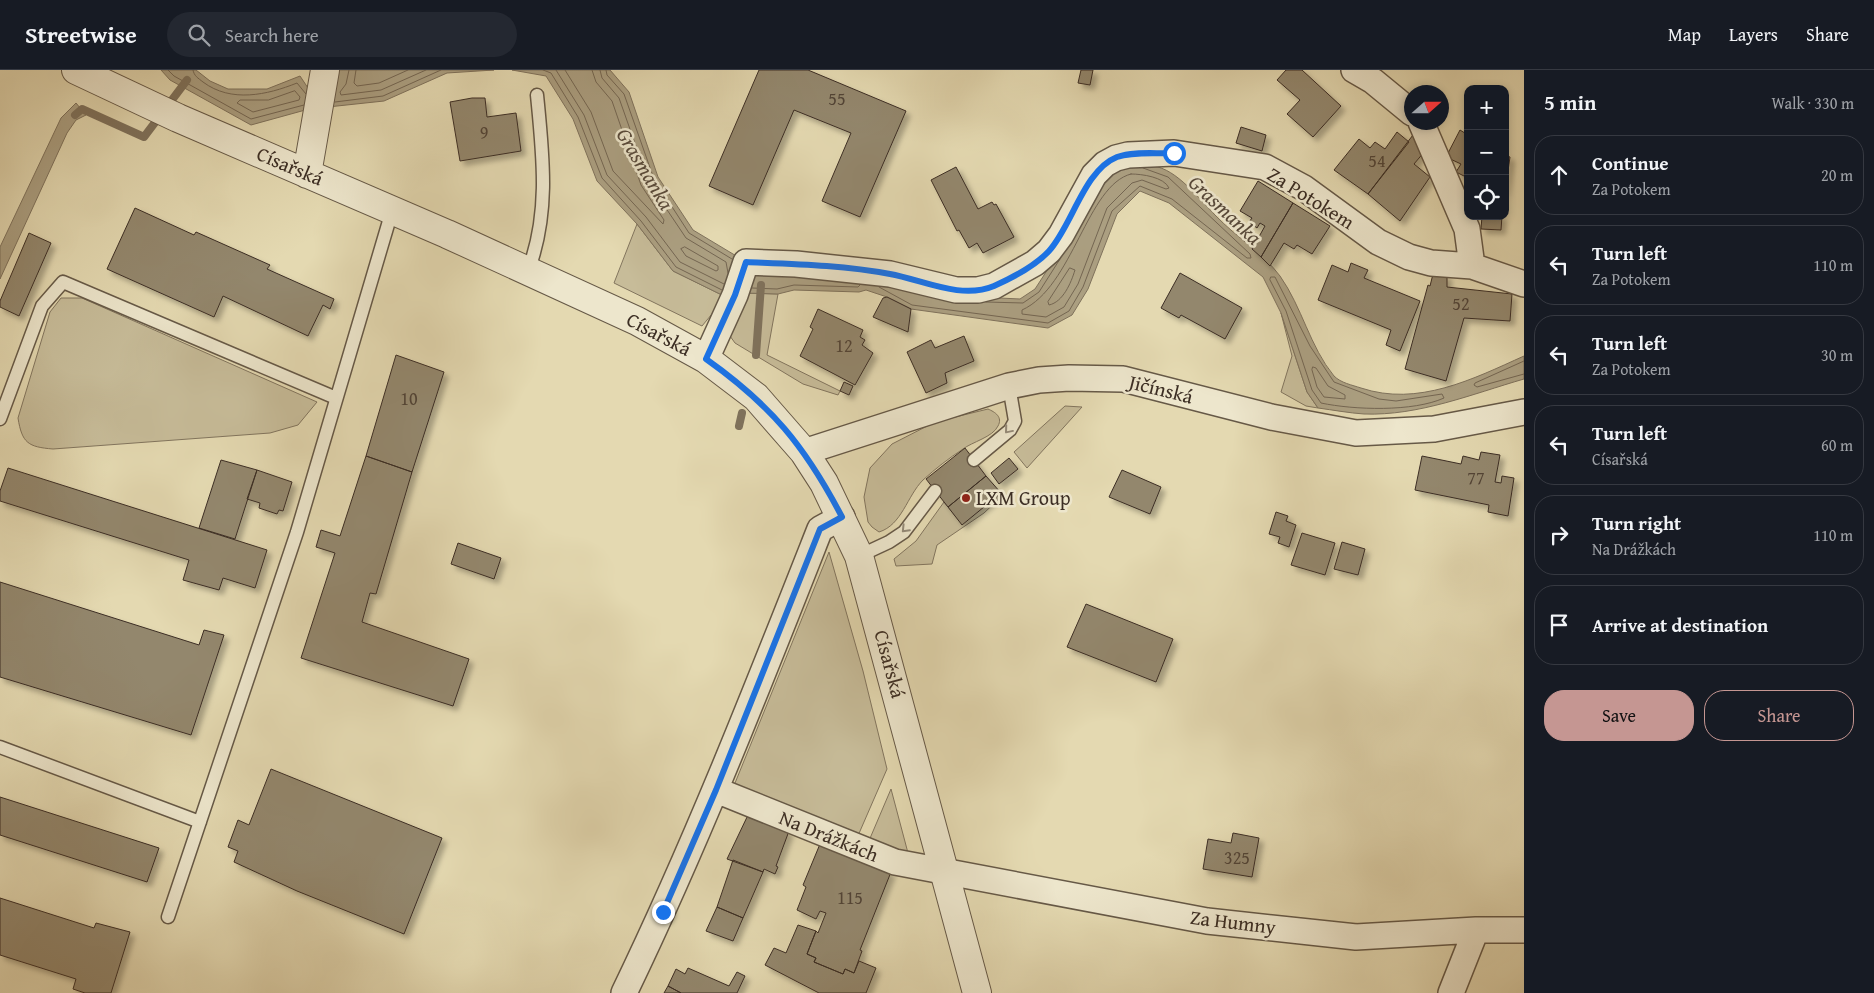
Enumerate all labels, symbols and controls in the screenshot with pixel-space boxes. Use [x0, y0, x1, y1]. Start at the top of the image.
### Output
search box [167, 12, 517, 57]
text: Streetwise [25, 17, 137, 52]
icon: search [185, 21, 213, 49]
text: Search here [225, 21, 319, 49]
text: Map [1668, 21, 1701, 48]
text: Layers [1729, 21, 1778, 48]
text: Share [1806, 21, 1849, 48]
house number: 55 [828, 85, 846, 112]
north arrow [1404, 85, 1449, 130]
map controls [1464, 85, 1509, 220]
button: + [1464, 85, 1509, 130]
text: 5 min [1544, 87, 1596, 118]
text: Walk · 330 m [1771, 91, 1854, 115]
house number: 9 [480, 119, 488, 146]
water label: Grasmanka [609, 122, 682, 216]
button: − [1464, 130, 1509, 175]
street label: Císařská [252, 139, 328, 193]
route start [1163, 142, 1186, 165]
house number: 54 [1368, 147, 1386, 174]
text: Continue [1592, 149, 1669, 177]
street label: Za Potokem [1262, 159, 1361, 236]
icon: ahead [1545, 161, 1573, 189]
text: 20 m [1821, 163, 1853, 187]
water label: Grasmanka [1182, 167, 1269, 252]
button: locate [1464, 175, 1509, 220]
text: Za Potokem [1592, 177, 1671, 201]
text: Turn left [1592, 239, 1667, 267]
icon: left [1545, 251, 1573, 279]
text: 110 m [1813, 253, 1853, 277]
text: Za Potokem [1592, 267, 1671, 291]
house number: 52 [1452, 290, 1470, 317]
street label: Císařská [622, 304, 697, 363]
text: Turn left [1592, 329, 1667, 357]
house number: 12 [835, 332, 853, 359]
icon: left [1545, 341, 1573, 369]
text: 30 m [1821, 343, 1853, 367]
text: Za Potokem [1592, 357, 1671, 381]
street label: Jičínská [1123, 366, 1197, 411]
house number: 10 [400, 385, 418, 412]
text: Turn left [1592, 419, 1667, 447]
one-way arrow [1005, 424, 1014, 433]
icon: left [1545, 431, 1573, 459]
text: 60 m [1821, 433, 1853, 457]
text: Císařská [1592, 447, 1648, 471]
house number: 77 [1467, 464, 1485, 491]
place label: LXM Group [976, 483, 1071, 512]
marker: LXM Group [960, 492, 972, 504]
text: Turn right [1592, 509, 1681, 537]
icon: right [1545, 521, 1573, 549]
one-way arrow [902, 523, 911, 532]
text: 110 m [1813, 523, 1853, 547]
text: Na Drážkách [1592, 537, 1676, 561]
icon: arrive [1545, 611, 1573, 639]
text: Arrive at destination [1592, 611, 1768, 639]
street label: Císařská [867, 626, 914, 702]
button: Save [1544, 690, 1694, 741]
button: Share [1704, 690, 1854, 741]
street label: Na Drážkách [775, 802, 883, 869]
house number: 325 [1224, 844, 1250, 871]
house number: 115 [837, 884, 863, 911]
route end [652, 901, 675, 924]
street label: Za Humny [1189, 902, 1278, 941]

